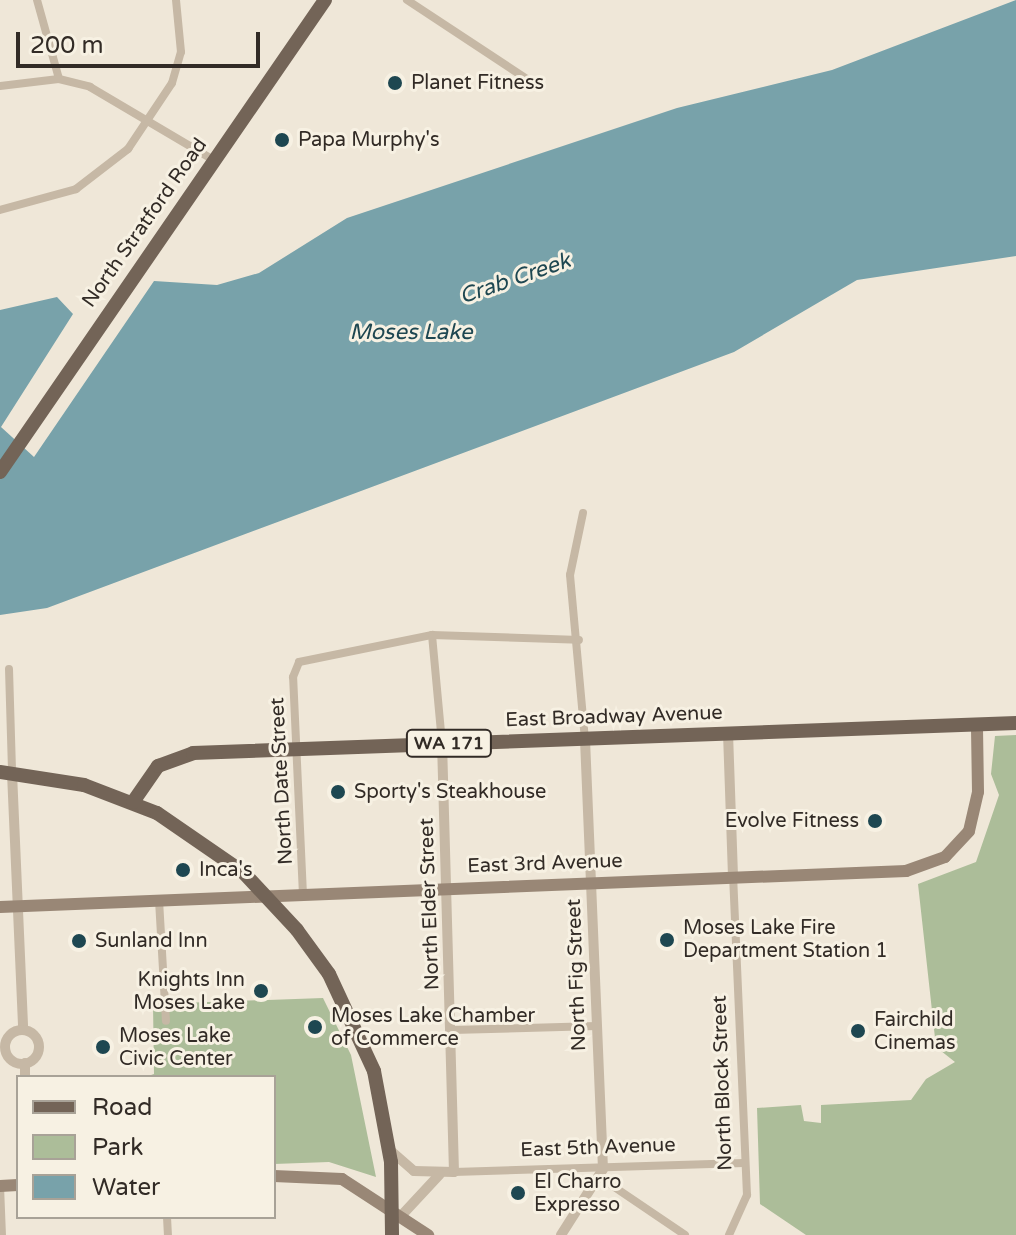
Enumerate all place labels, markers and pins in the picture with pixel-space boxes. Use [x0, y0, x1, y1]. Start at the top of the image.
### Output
place label: Planet Fitness [411, 71, 544, 95]
marker: Planet Fitness [386, 74, 404, 92]
place label: Papa Murphy's [298, 128, 440, 152]
marker: Papa Murphy's [273, 131, 291, 149]
place label: Sporty's Steakhouse [354, 780, 546, 804]
marker: Sporty's Steakhouse [329, 783, 347, 801]
place label: Evolve Fitness [725, 809, 859, 833]
marker: Evolve Fitness [866, 812, 884, 830]
place label: Inca's [199, 858, 253, 882]
marker: Inca's [174, 861, 192, 879]
place label: Moses Lake Fire Department Station 1 [683, 916, 888, 963]
place label: Sunland Inn [95, 929, 208, 953]
marker: Moses Lake Fire Department Station 1 [658, 931, 676, 949]
marker: Sunland Inn [70, 932, 88, 950]
place label: Knights Inn Moses Lake [133, 968, 245, 1015]
marker: Knights Inn Moses Lake [252, 982, 270, 1000]
place label: Moses Lake Chamber of Commerce [331, 1004, 535, 1051]
place label: Fairchild Cinemas [874, 1008, 956, 1055]
marker: Moses Lake Chamber of Commerce [306, 1018, 324, 1036]
marker: Fairchild Cinemas [849, 1022, 867, 1040]
place label: Moses Lake Civic Center [119, 1024, 233, 1071]
marker: Moses Lake Civic Center [94, 1038, 112, 1056]
place label: El Charro Expresso [534, 1170, 621, 1217]
marker: El Charro Expresso [509, 1184, 527, 1202]

